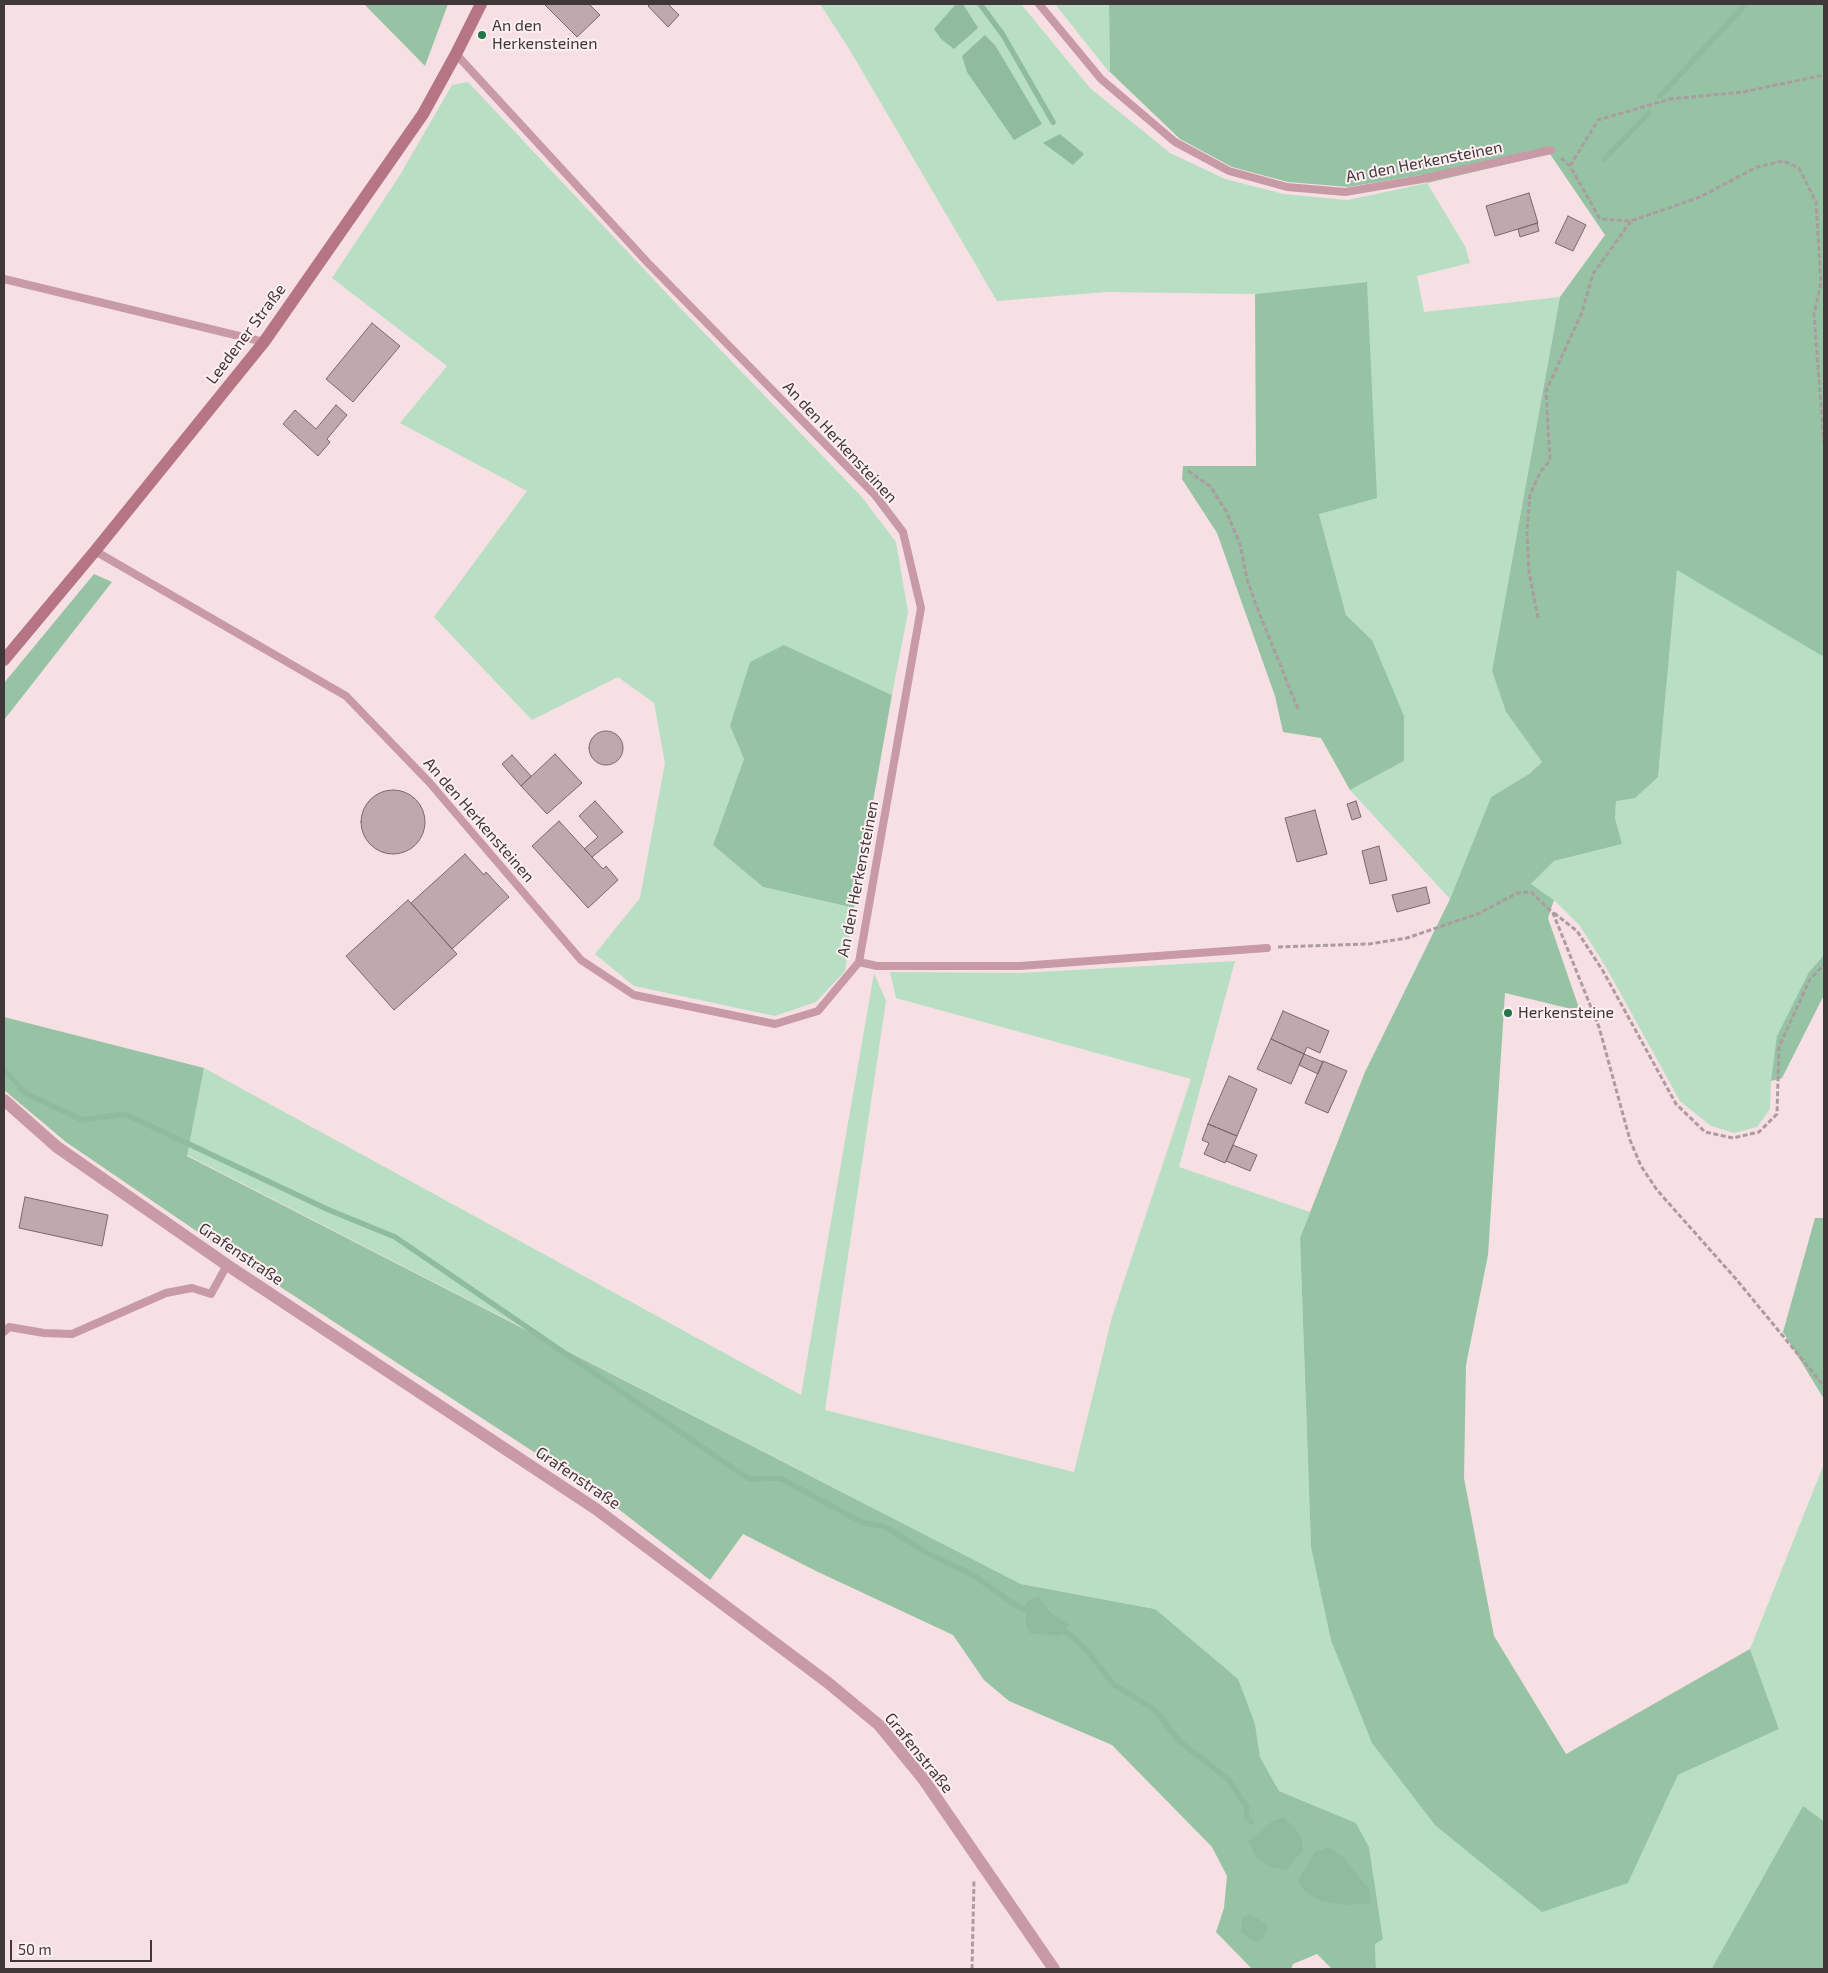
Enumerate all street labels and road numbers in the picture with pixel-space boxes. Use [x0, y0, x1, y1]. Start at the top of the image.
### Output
street label: An den Herkensteinen [1344, 137, 1504, 187]
street label: Leedener Straße [202, 280, 290, 388]
street label: An den Herkensteinen [779, 377, 901, 507]
street label: An den Herkensteinen [420, 754, 538, 886]
street label: An den Herkensteinen [833, 799, 883, 959]
street label: Grafenstraße [195, 1219, 287, 1289]
street label: Grafenstraße [532, 1443, 624, 1513]
street label: Grafenstraße [881, 1709, 957, 1797]

